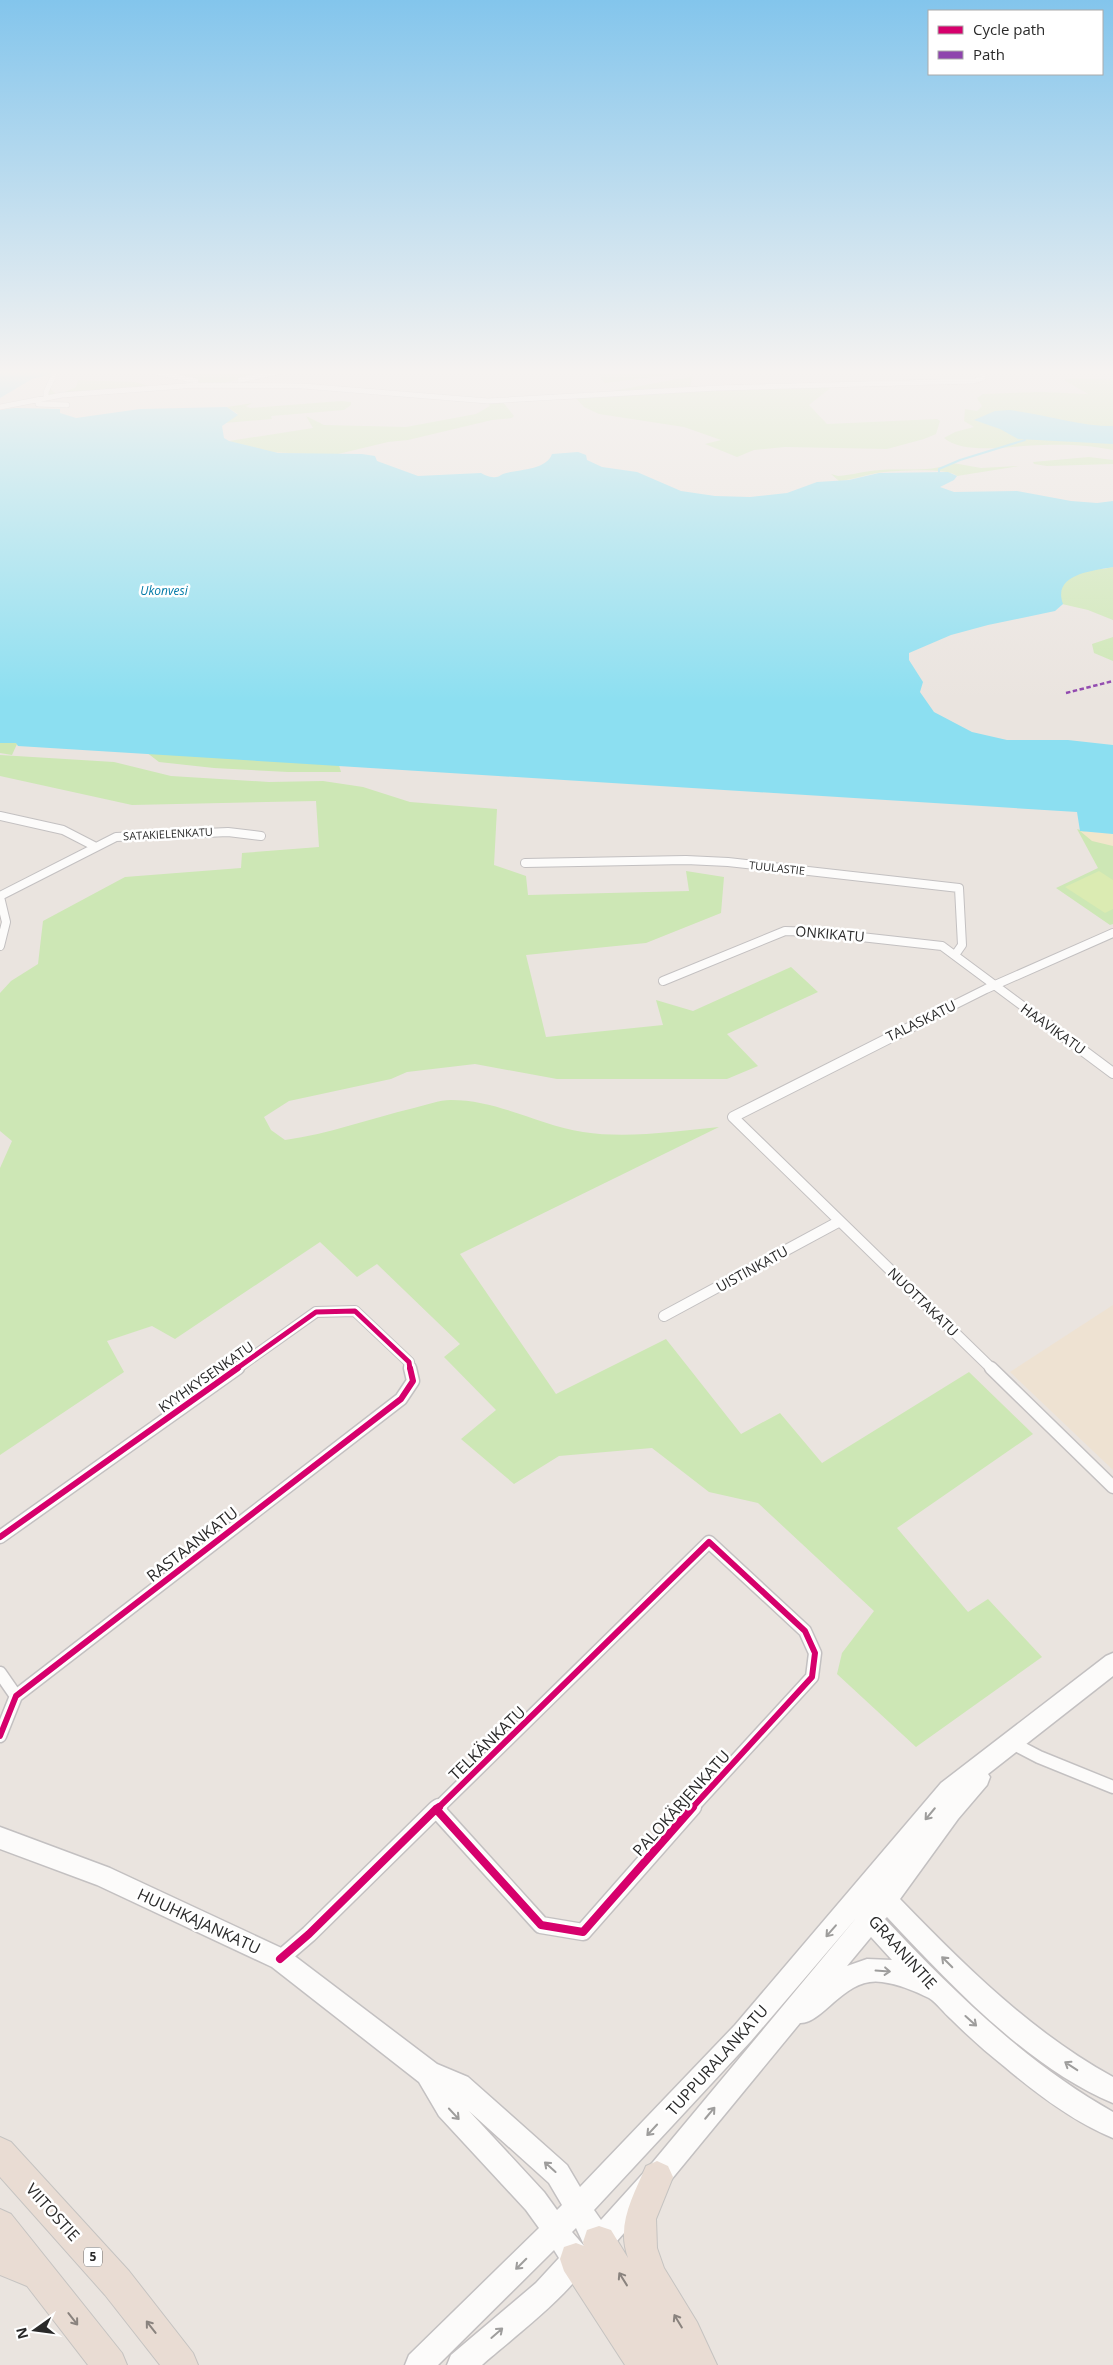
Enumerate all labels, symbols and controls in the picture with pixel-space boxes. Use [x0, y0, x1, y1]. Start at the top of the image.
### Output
legend [928, 10, 1103, 75]
text: Cycle path [973, 19, 1045, 39]
text: Path [973, 44, 1005, 64]
water label: Ukonvesi [140, 582, 189, 599]
street label: SATAKIELENKATU [123, 824, 213, 843]
street label: TUULASTIE [748, 857, 806, 878]
street label: ONKIKATU [795, 921, 865, 946]
street label: TALASKATU [883, 995, 959, 1046]
street label: HAAVIKATU [1017, 999, 1089, 1059]
street label: UISTINKATU [712, 1241, 791, 1296]
street label: NUOTTAKATU [884, 1263, 963, 1340]
street label: KYYHKYSENKATU [154, 1337, 257, 1417]
street label: RASTAANKATU [142, 1501, 242, 1587]
street label: TELKÄNKATU [444, 1701, 530, 1785]
street label: PALOKÄRJENKATU [627, 1745, 735, 1861]
one-way arrow [924, 1807, 935, 1820]
street label: HUUHKAJANKATU [134, 1883, 264, 1959]
street label: GRAANINTIE [864, 1910, 942, 1994]
one-way arrow [825, 1925, 836, 1938]
one-way arrow [941, 1956, 953, 1968]
one-way arrow [875, 1966, 891, 1975]
street label: TUPPURALANKATU [661, 2000, 773, 2120]
one-way arrow [964, 2015, 977, 2027]
one-way arrow [1064, 2061, 1078, 2072]
one-way arrow [705, 2107, 716, 2120]
one-way arrow [448, 2108, 460, 2120]
one-way arrow [646, 2124, 658, 2137]
one-way arrow [543, 2161, 556, 2173]
street label: VIITOSTIE [21, 2178, 85, 2246]
road number: 5 [84, 2248, 102, 2266]
one-way arrow [515, 2258, 528, 2270]
one-way arrow [618, 2272, 628, 2286]
north arrow [10, 2305, 60, 2355]
one-way arrow [68, 2312, 79, 2325]
one-way arrow [672, 2315, 682, 2329]
one-way arrow [146, 2320, 157, 2333]
text: N [11, 2325, 32, 2341]
one-way arrow [491, 2327, 504, 2339]

